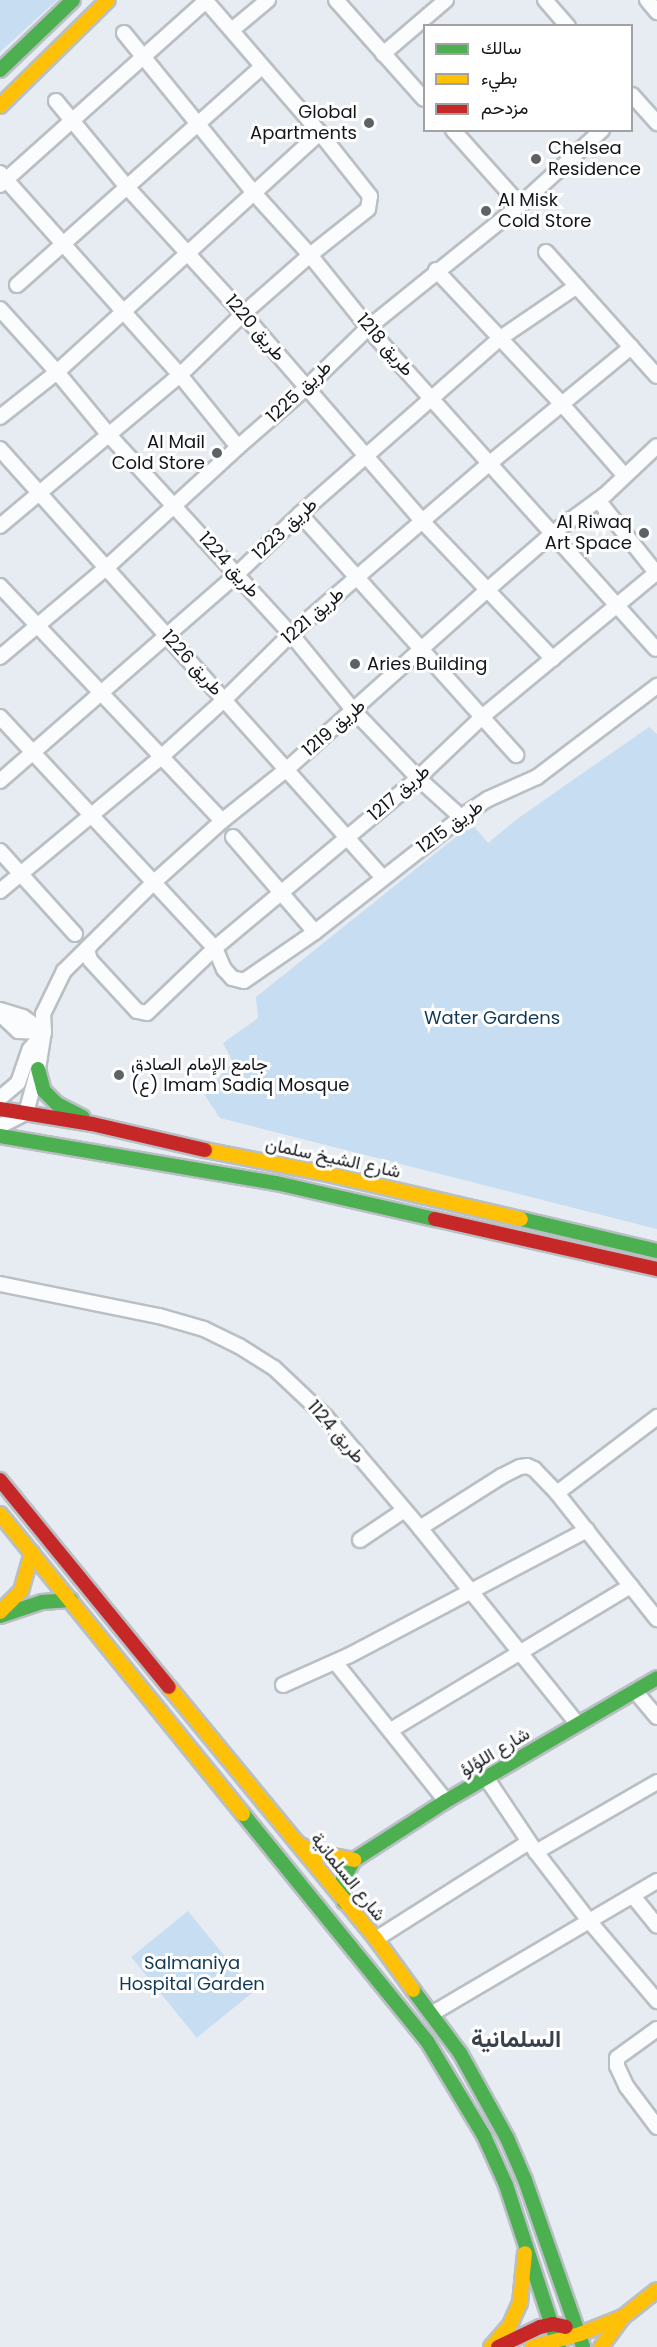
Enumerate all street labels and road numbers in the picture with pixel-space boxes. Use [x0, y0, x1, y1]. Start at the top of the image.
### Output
street label: طريق 1220 [220, 290, 290, 366]
street label: طريق 1218 [352, 309, 418, 381]
street label: طريق 1225 [262, 357, 336, 427]
street label: طريق 1223 [248, 494, 322, 564]
street label: طريق 1224 [194, 528, 264, 602]
street label: طريق 1221 [278, 583, 348, 649]
street label: طريق 1226 [157, 626, 227, 700]
street label: طريق 1219 [298, 695, 370, 761]
street label: طريق 1217 [364, 760, 434, 826]
street label: طريق 1215 [413, 796, 487, 858]
street label: شارع الشيخ سلمان [264, 1133, 402, 1183]
street label: طريق 1124 [303, 1396, 369, 1468]
street label: شارع اللؤلؤ [456, 1723, 534, 1781]
street label: شارع السلمانية [306, 1829, 390, 1925]

